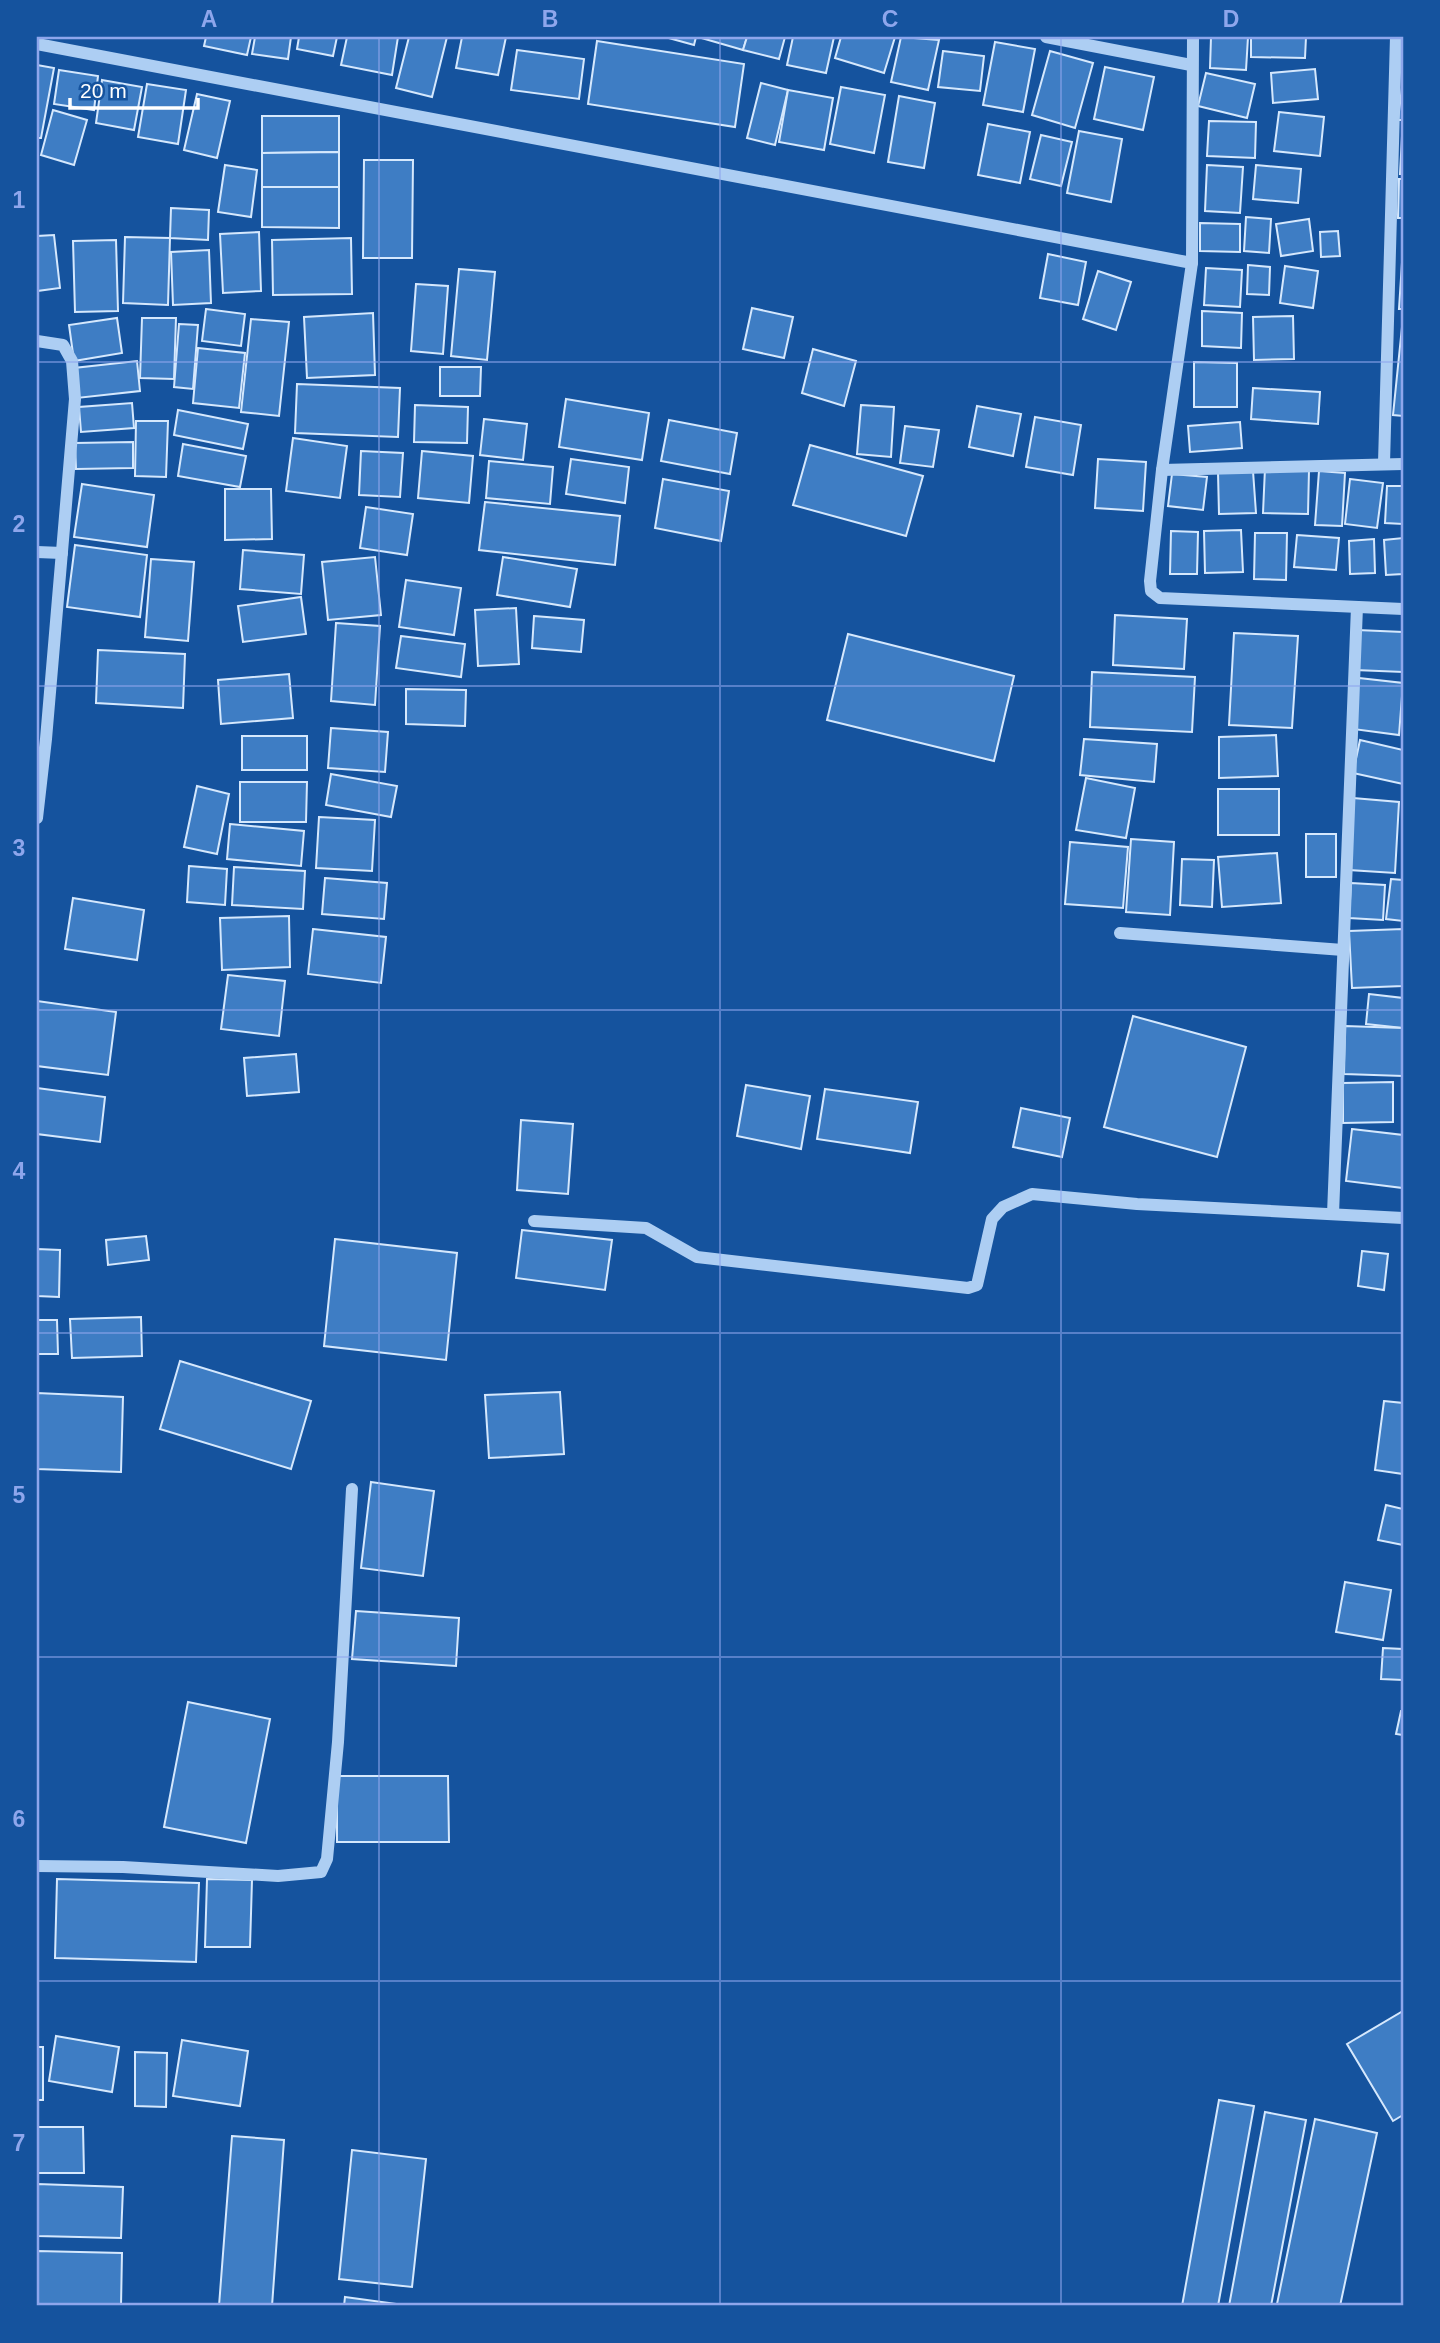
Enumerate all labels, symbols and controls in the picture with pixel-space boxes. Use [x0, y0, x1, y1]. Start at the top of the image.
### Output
text: A [201, 6, 217, 32]
text: B [542, 6, 558, 32]
text: C [882, 6, 898, 32]
text: D [1223, 6, 1239, 32]
scale bar [70, 66, 198, 110]
text: 20 m [80, 79, 127, 102]
text: 1 [13, 187, 26, 213]
text: 2 [13, 511, 25, 537]
text: 3 [13, 835, 25, 861]
text: 4 [13, 1158, 26, 1184]
text: 5 [13, 1482, 26, 1508]
text: 6 [13, 1806, 25, 1832]
text: 7 [13, 2130, 25, 2156]

